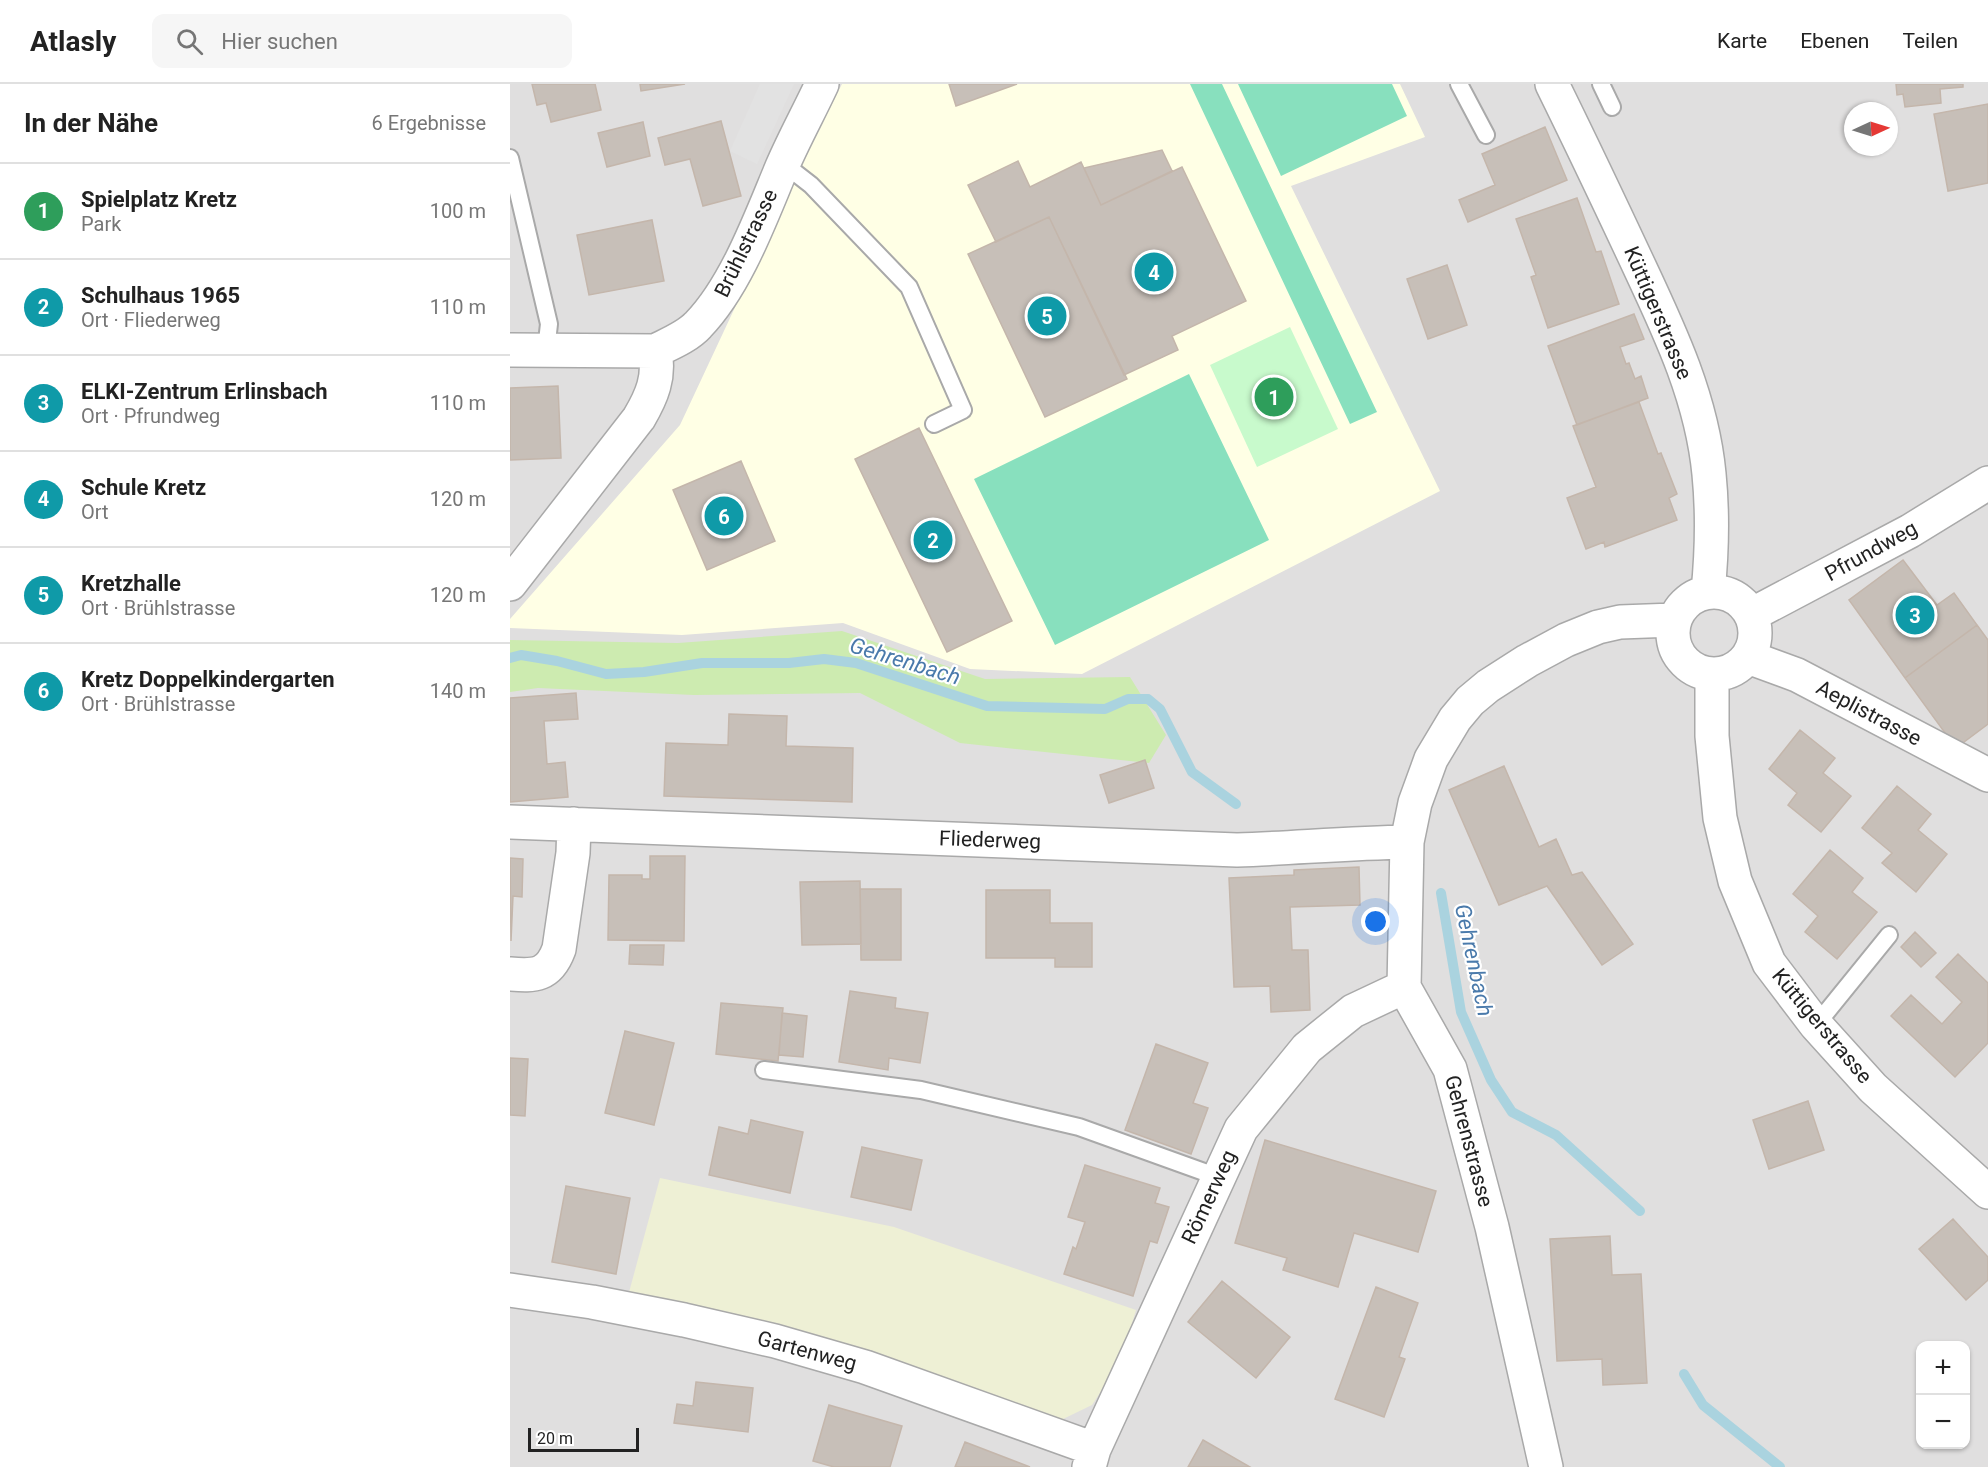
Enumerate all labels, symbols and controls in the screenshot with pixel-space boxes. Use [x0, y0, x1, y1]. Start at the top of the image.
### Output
search box [152, 14, 572, 68]
text: Atlasly [30, 25, 116, 58]
icon: search [173, 25, 206, 58]
text: Hier suchen [221, 29, 338, 54]
text: Karte [1717, 29, 1767, 53]
text: Ebenen [1800, 29, 1869, 53]
text: Teilen [1902, 29, 1958, 53]
north arrow [1844, 102, 1898, 156]
text: In der Nähe [24, 108, 158, 138]
text: 6 Ergebnisse [372, 111, 486, 135]
street label: Brühlstrasse [710, 185, 782, 301]
text: Spielplatz Kretz [81, 187, 237, 212]
text: 1 [38, 199, 49, 223]
text: 100 m [430, 199, 486, 223]
text: Park [81, 212, 121, 236]
street label: Küttigerstrasse [1619, 243, 1697, 383]
pin: 4 [1134, 250, 1174, 294]
text: Schulhaus 1965 [81, 283, 240, 308]
pin: 5 [1028, 294, 1066, 338]
text: 2 [38, 295, 49, 319]
text: 110 m [430, 295, 486, 319]
text: Ort · Fliederweg [81, 308, 221, 332]
pin: 1 [1254, 374, 1293, 420]
text: ELKI-Zentrum Erlinsbach [81, 379, 328, 404]
text: 3 [38, 391, 49, 415]
text: 110 m [430, 391, 486, 415]
text: Ort · Pfrundweg [81, 404, 220, 428]
text: Schule Kretz [81, 475, 206, 500]
text: 4 [38, 487, 49, 511]
text: 120 m [430, 487, 486, 511]
pin: 6 [704, 494, 744, 538]
text: Ort [81, 500, 109, 524]
street label: Pfrundweg [1821, 516, 1921, 586]
pin: 2 [914, 518, 952, 562]
text: Kretzhalle [81, 571, 181, 596]
text: 5 [38, 583, 49, 607]
text: 120 m [430, 583, 486, 607]
pin: 3 [1896, 592, 1934, 638]
text: Ort · Brühlstrasse [81, 596, 235, 620]
water label: Gehrenbach [847, 632, 963, 690]
text: Kretz Doppelkindergarten [81, 667, 335, 692]
street label: Aeplistrasse [1812, 675, 1926, 751]
text: 6 [38, 679, 49, 703]
text: 140 m [430, 679, 486, 703]
text: Ort · Brühlstrasse [81, 692, 235, 716]
street label: Fliederweg [939, 826, 1041, 854]
water label: Gehrenbach [1450, 902, 1498, 1018]
your location [1361, 907, 1390, 936]
street label: Küttigerstrasse [1767, 964, 1877, 1088]
street label: Gehrenstrasse [1440, 1073, 1498, 1209]
street label: Römerweg [1177, 1146, 1241, 1248]
street label: Gartenweg [755, 1326, 859, 1376]
map controls [1916, 1341, 1970, 1449]
button: + [1916, 1341, 1970, 1395]
button: − [1916, 1395, 1970, 1449]
scale bar [528, 1425, 639, 1452]
text: 20 m [537, 1429, 573, 1448]

